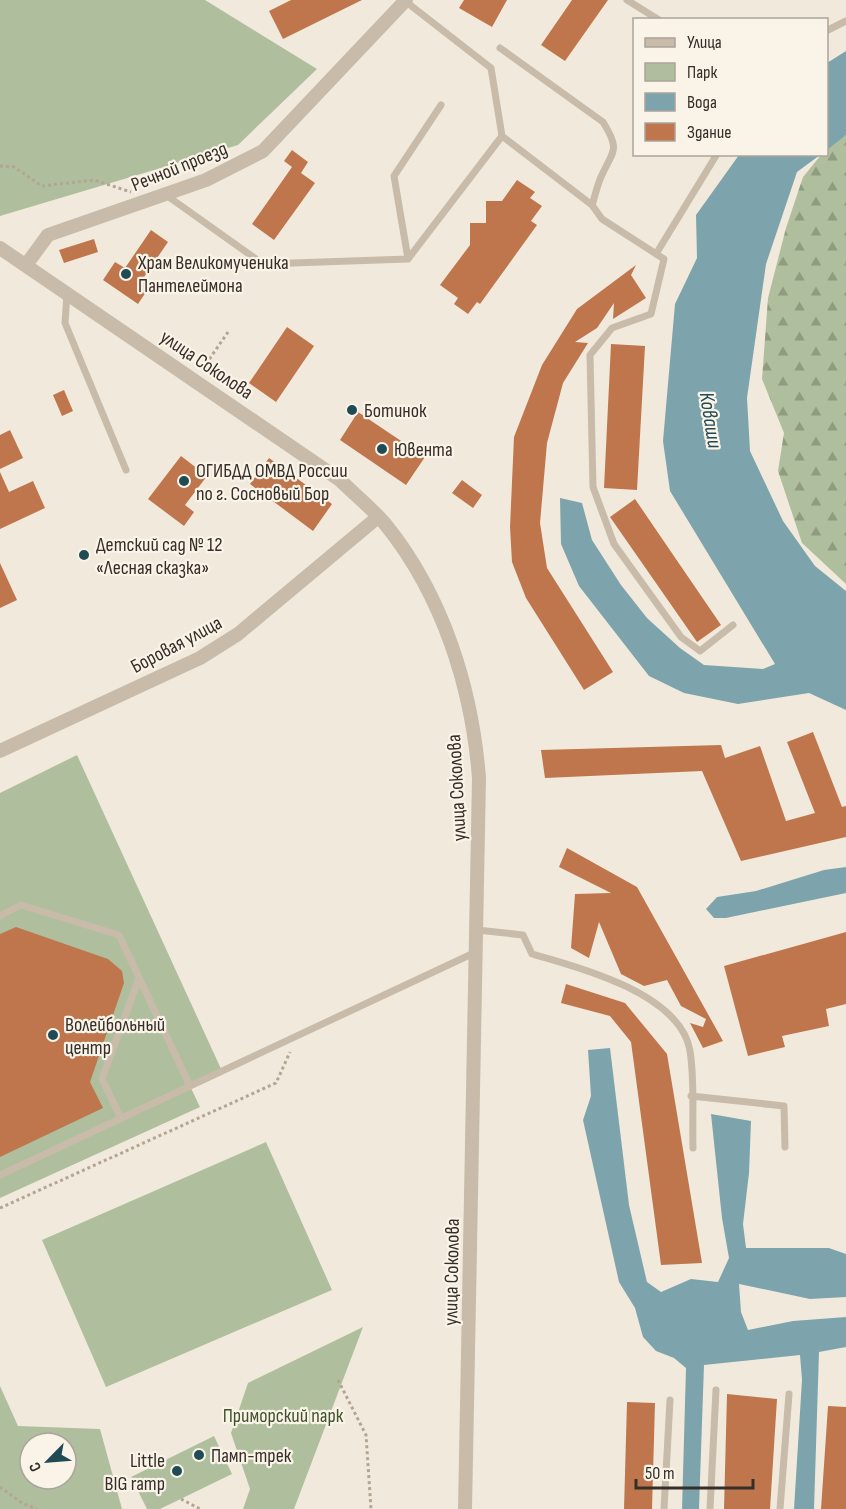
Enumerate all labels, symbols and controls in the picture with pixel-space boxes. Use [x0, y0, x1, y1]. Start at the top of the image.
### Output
legend [633, 18, 828, 156]
text: Улица [687, 32, 722, 53]
text: Парк [687, 62, 718, 83]
text: Вода [687, 92, 717, 113]
text: Здание [687, 122, 732, 143]
street label: Речной проезд [128, 137, 231, 197]
place label: Храм Великомученика Пантелеймона [137, 251, 289, 298]
marker: Храм Великомученика Пантелеймона [119, 267, 133, 281]
street label: улица Соколова [155, 325, 258, 405]
water label: Коваши [694, 390, 727, 450]
place label: Ботинок [364, 399, 427, 423]
marker: Ботинок [345, 403, 359, 417]
place label: Ювента [394, 438, 453, 462]
marker: Ювента [375, 442, 389, 456]
place label: ОГИБДД ОМВД России по г. Сосновый Бор [196, 459, 348, 506]
marker: ОГИБДД ОМВД России по г. Сосновый Бор [177, 474, 191, 488]
place label: Детский сад № 12 «Лесная сказка» [96, 533, 223, 580]
marker: Детский сад № 12 «Лесная сказка» [77, 548, 91, 562]
street label: Боровая улица [127, 611, 226, 679]
street label: улица Соколова [442, 734, 472, 842]
place label: Волейбольный центр [65, 1013, 165, 1060]
marker: Волейбольный центр [46, 1028, 60, 1042]
street label: улица Соколова [439, 1218, 465, 1326]
park label: Приморский парк [223, 1404, 344, 1428]
north arrow [18, 1431, 78, 1491]
place label: Памп-трек [211, 1444, 292, 1468]
marker: Памп-трек [192, 1448, 206, 1462]
place label: Little BIG ramp [105, 1449, 165, 1496]
scale bar [636, 1452, 753, 1490]
text: С [25, 1459, 46, 1474]
text: 50 m [645, 1463, 675, 1484]
marker: Little BIG ramp [170, 1464, 184, 1478]

